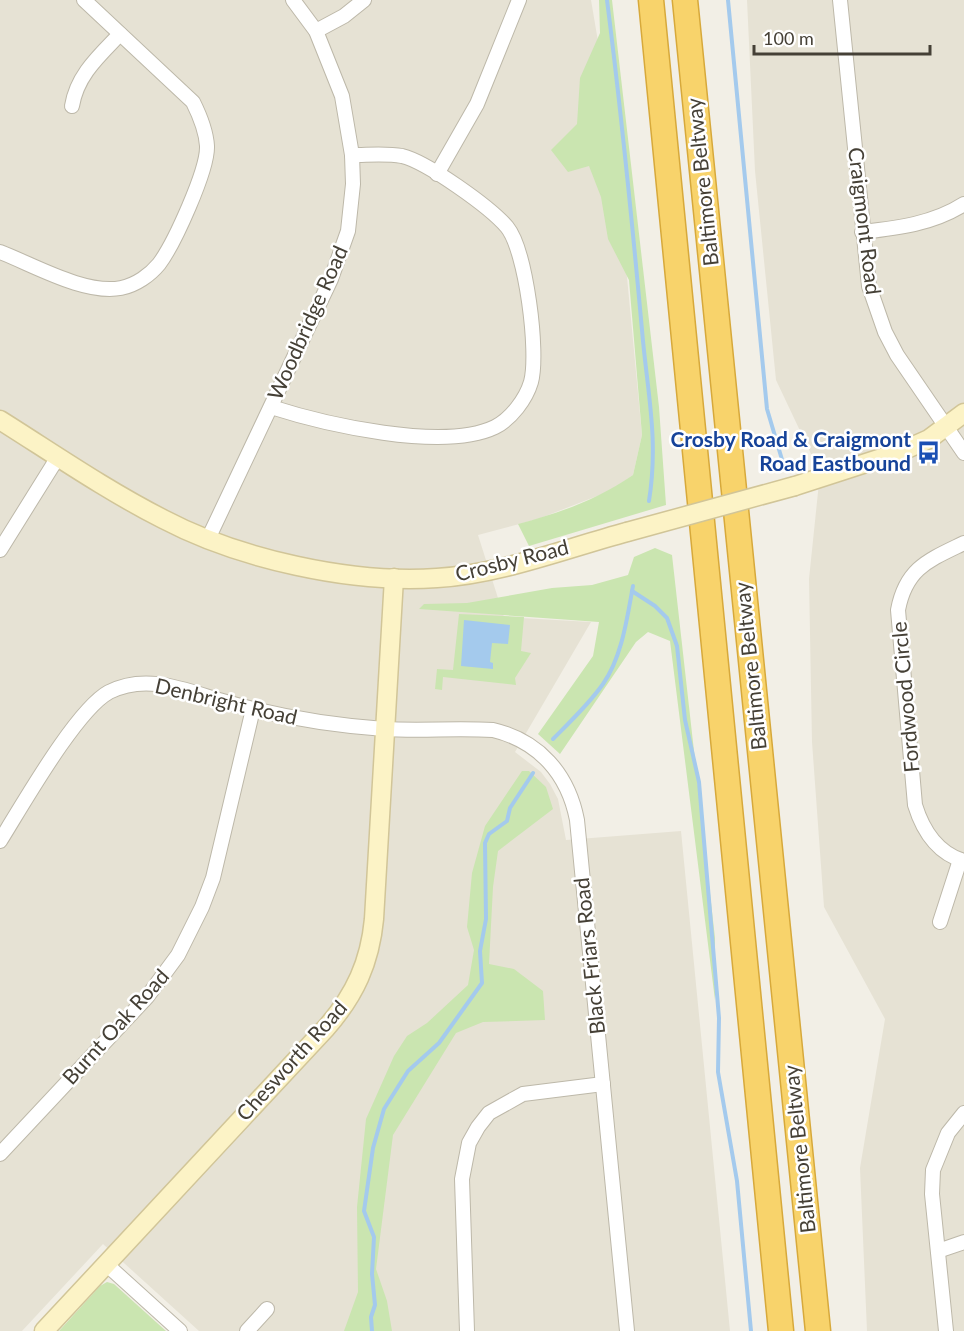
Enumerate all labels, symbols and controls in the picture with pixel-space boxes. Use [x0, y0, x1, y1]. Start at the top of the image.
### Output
scale bar [754, 18, 930, 56]
text: 100 m [763, 27, 814, 49]
street label: Baltimore Beltway [680, 97, 723, 267]
street label: Craigmont Road [844, 146, 887, 296]
street label: Woodbridge Road [261, 241, 352, 403]
place label: Crosby Road & Craigmont Road Eastbound [670, 426, 911, 475]
bus stop icon: Crosby Road & Craigmont Road Eastbound [916, 439, 942, 465]
street label: Crosby Road [452, 533, 571, 586]
street label: Baltimore Beltway [728, 581, 771, 751]
street label: Fordwood Circle [885, 621, 924, 774]
street label: Denbright Road [153, 672, 300, 729]
street label: Black Friars Road [568, 877, 609, 1036]
street label: Burnt Oak Road [56, 963, 173, 1089]
street label: Chesworth Road [230, 995, 351, 1125]
street label: Baltimore Beltway [777, 1064, 820, 1234]

